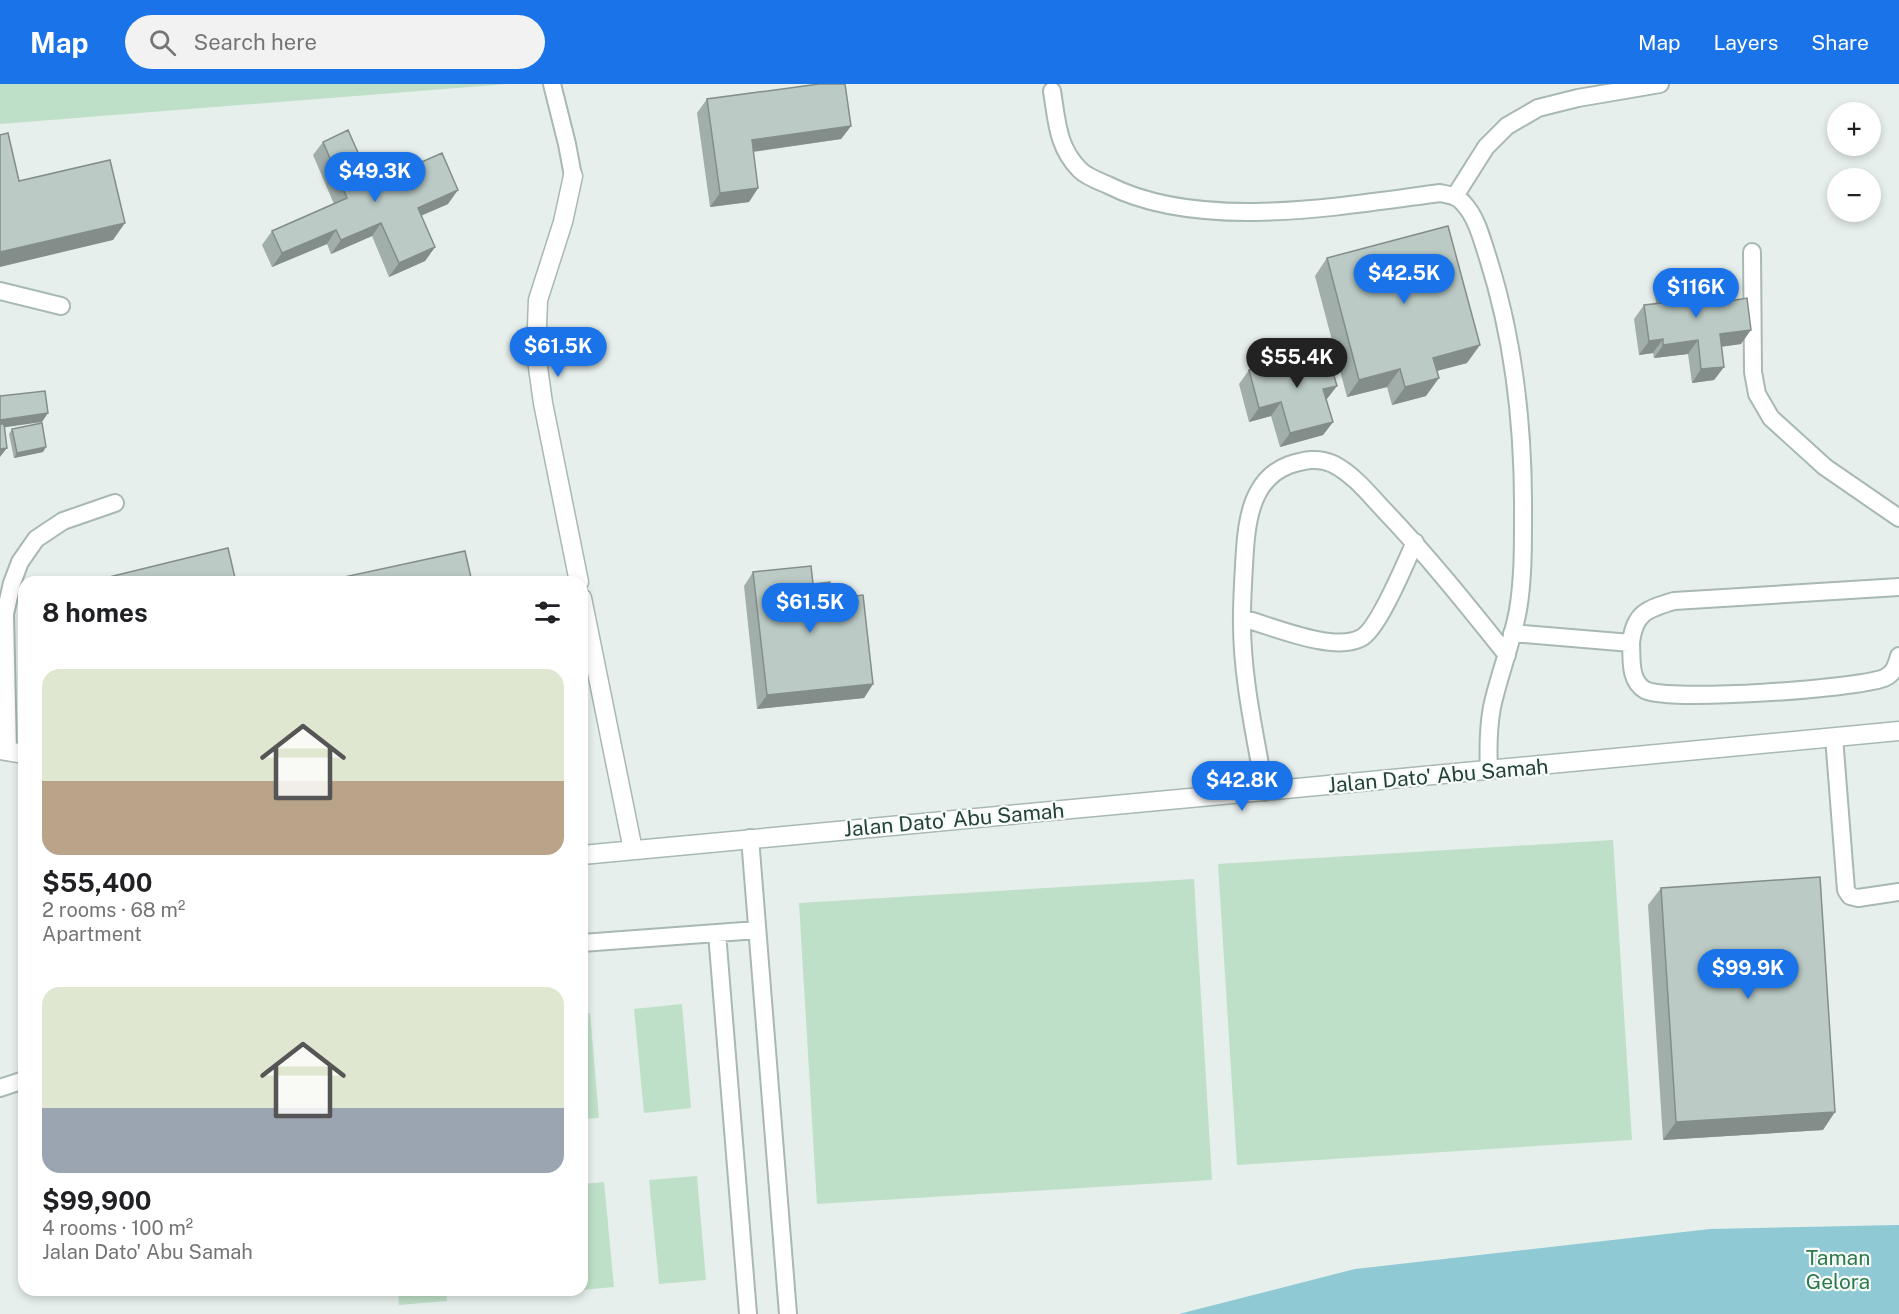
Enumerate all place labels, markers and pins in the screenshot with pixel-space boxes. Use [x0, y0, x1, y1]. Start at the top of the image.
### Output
pin: $49.3K [326, 152, 424, 203]
pin: $42.5K [1355, 254, 1453, 305]
pin: $116K [1654, 268, 1738, 319]
pin: $61.5K [509, 327, 607, 378]
pin: $55.4K [1248, 338, 1346, 389]
pin: $61.5K [761, 583, 859, 634]
pin: $42.8K [1193, 761, 1291, 812]
pin: $99.9K [1699, 949, 1797, 1000]

